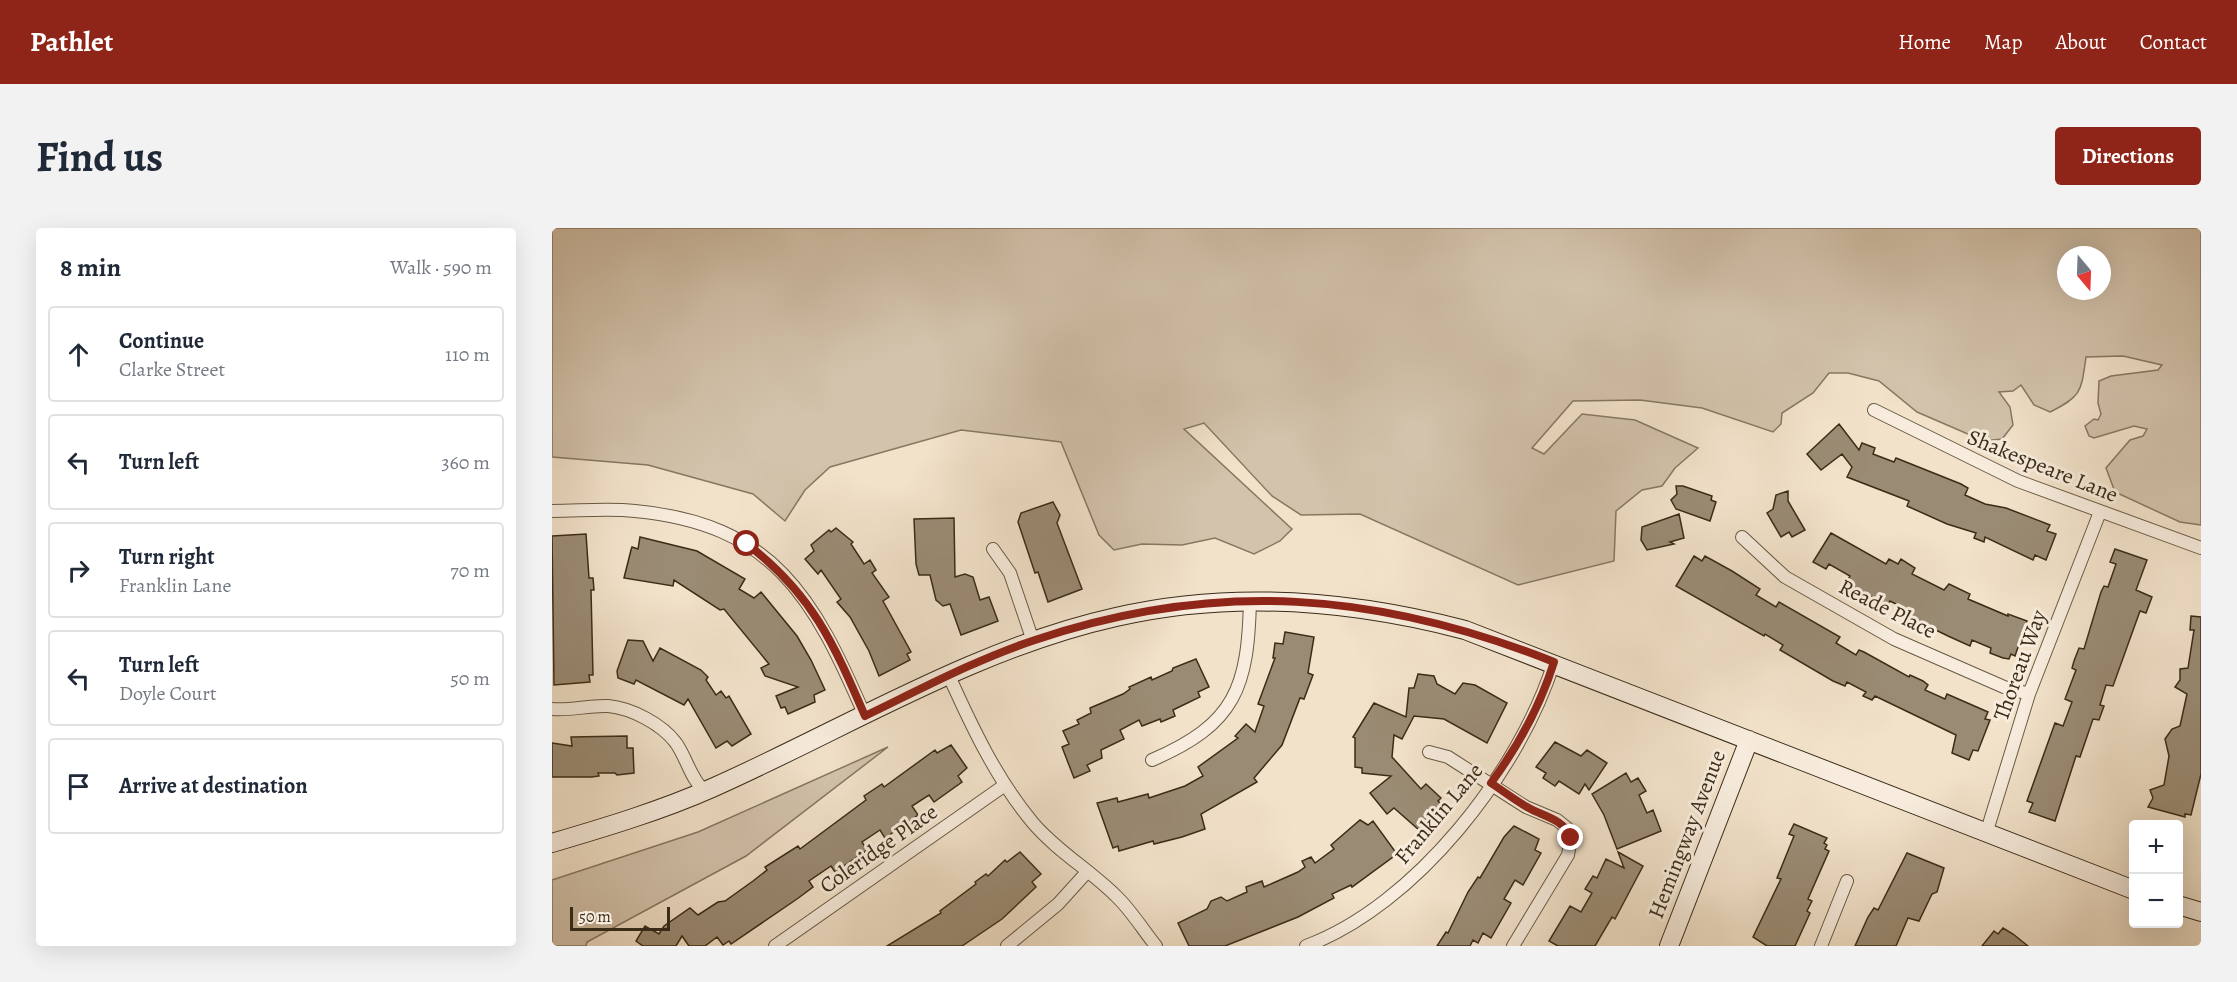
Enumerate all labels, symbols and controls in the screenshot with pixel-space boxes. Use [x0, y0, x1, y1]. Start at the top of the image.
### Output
text: Pathlet [30, 23, 113, 61]
text: Home [1898, 28, 1951, 56]
text: Map [1984, 28, 2022, 56]
text: About [2055, 28, 2107, 56]
text: Contact [2140, 28, 2207, 56]
button: Directions [2055, 127, 2201, 185]
text: Find us [36, 128, 163, 185]
north arrow [2057, 246, 2111, 300]
text: 8 min [60, 250, 121, 285]
text: Walk · 590 m [390, 254, 492, 281]
text: Continue [119, 326, 204, 356]
icon: ahead [62, 338, 95, 371]
text: 110 m [445, 341, 490, 368]
text: Clarke Street [119, 356, 225, 383]
street label: Shakespeare Lane [1963, 422, 2122, 510]
icon: left [62, 446, 95, 479]
text: Turn left [119, 447, 199, 477]
text: 360 m [441, 449, 490, 476]
route start [733, 530, 759, 556]
text: Turn right [119, 542, 215, 572]
icon: right [62, 554, 95, 587]
text: 70 m [450, 557, 490, 584]
text: Franklin Lane [119, 572, 231, 599]
street label: Reade Place [1834, 572, 1941, 646]
street label: Thoreau Way [1986, 606, 2054, 725]
text: Turn left [119, 650, 199, 680]
icon: left [62, 662, 95, 695]
text: 50 m [450, 665, 490, 692]
text: Doyle Court [119, 680, 217, 707]
street label: Hemingway Avenue [1641, 746, 1733, 923]
street label: Franklin Lane [1388, 757, 1490, 871]
icon: arrive [62, 770, 95, 803]
text: Arrive at destination [119, 771, 308, 801]
street label: Coleridge Place [814, 797, 944, 901]
map controls [2129, 820, 2183, 928]
button: + [2129, 820, 2183, 874]
route end [1557, 824, 1583, 850]
button: − [2129, 874, 2183, 928]
scale bar [570, 904, 670, 932]
text: 50 m [579, 906, 611, 928]

